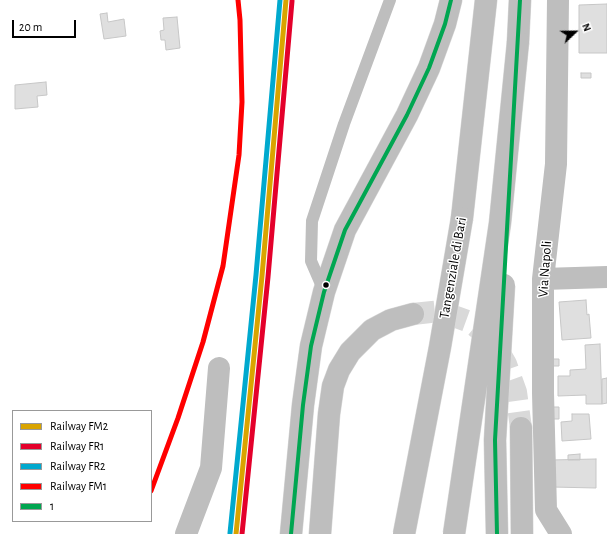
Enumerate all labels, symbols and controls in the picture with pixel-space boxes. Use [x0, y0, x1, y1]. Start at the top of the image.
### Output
scale bar [14, 12, 78, 38]
north arrow [555, 12, 595, 52]
text: 20 m [19, 21, 42, 33]
text: N [580, 22, 593, 33]
street label: Tangenziale di Bari [436, 216, 470, 320]
street label: Via Napoli [535, 240, 555, 298]
unlabelled marker [321, 280, 331, 290]
legend [12, 410, 152, 522]
text: Railway FM2 [50, 420, 108, 432]
text: Railway FR1 [50, 440, 104, 452]
text: Railway FR2 [50, 460, 106, 472]
text: Railway FM1 [50, 480, 107, 492]
text: 1 [50, 500, 54, 512]

